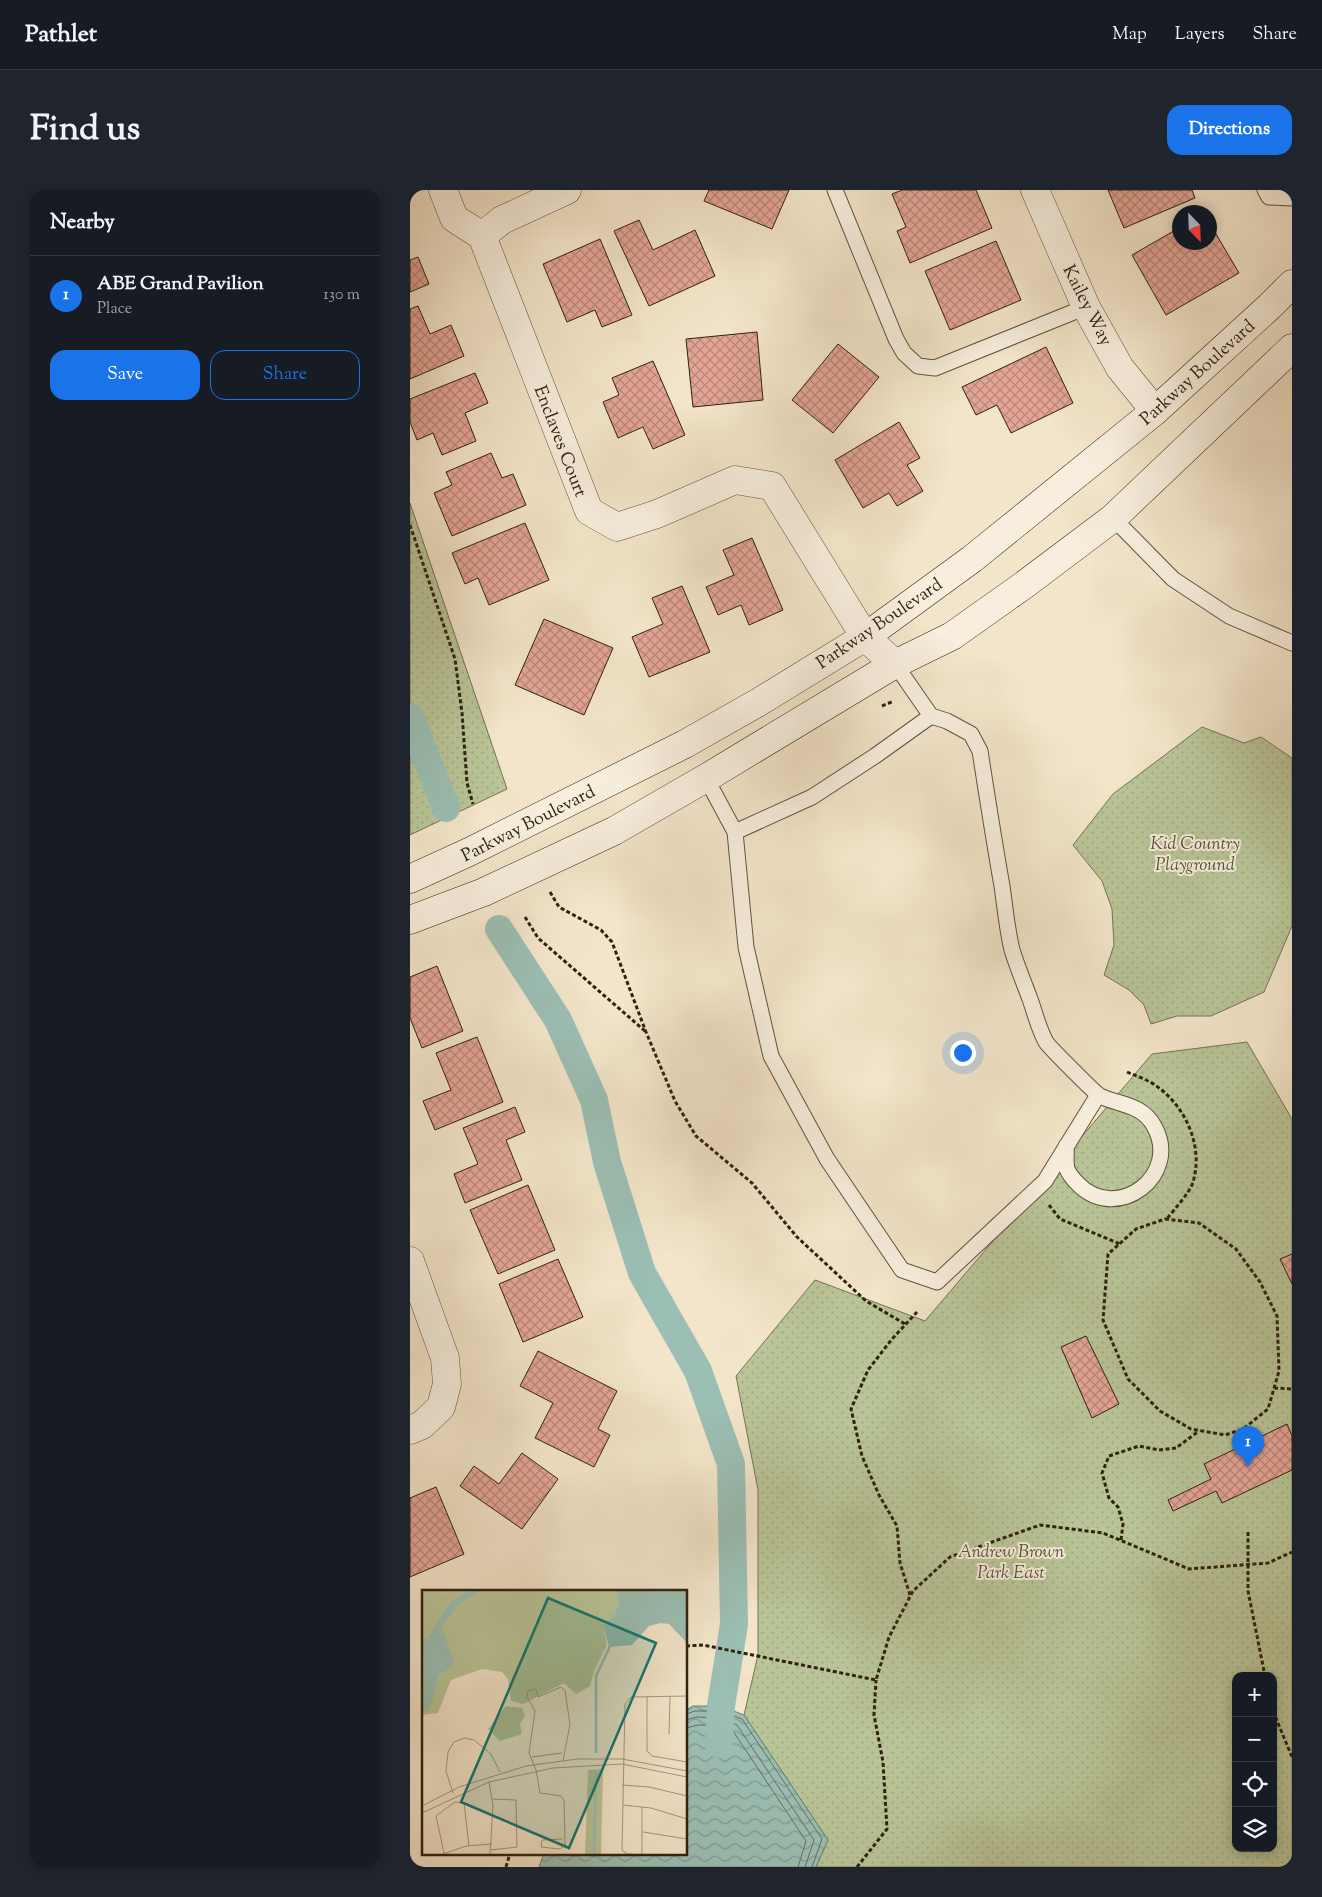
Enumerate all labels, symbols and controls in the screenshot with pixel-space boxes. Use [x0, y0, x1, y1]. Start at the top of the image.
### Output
text: Pathlet [25, 18, 97, 52]
text: Map [1112, 22, 1147, 48]
text: Layers [1175, 22, 1225, 48]
text: Share [1253, 22, 1297, 48]
text: Find us [30, 105, 140, 156]
button: Directions [1167, 105, 1292, 155]
north arrow [1172, 205, 1217, 250]
text: Nearby [50, 208, 115, 238]
street label: Kailey Way [1055, 261, 1118, 351]
text: ABE Grand Pavilion [97, 271, 264, 298]
text: 1 [63, 284, 69, 307]
text: 130 m [323, 284, 360, 307]
text: Place [97, 298, 132, 321]
street label: Parkway Boulevard [1135, 315, 1262, 432]
button: Save [50, 350, 200, 400]
button: Share [210, 350, 360, 400]
street label: Enclaves Court [526, 382, 592, 501]
street label: Parkway Boulevard [812, 573, 948, 677]
street label: Parkway Boulevard [457, 780, 600, 870]
park label: Kid Country Playground [1150, 832, 1240, 879]
your location [950, 1040, 976, 1066]
pin: 1 [1232, 1426, 1264, 1467]
park label: Andrew Brown Park East [958, 1540, 1065, 1587]
inset map [422, 1590, 688, 1854]
map controls [1232, 1672, 1277, 1852]
button: + [1232, 1672, 1277, 1717]
button: − [1232, 1717, 1277, 1762]
button: locate [1232, 1762, 1277, 1807]
button: layers [1232, 1807, 1277, 1852]

